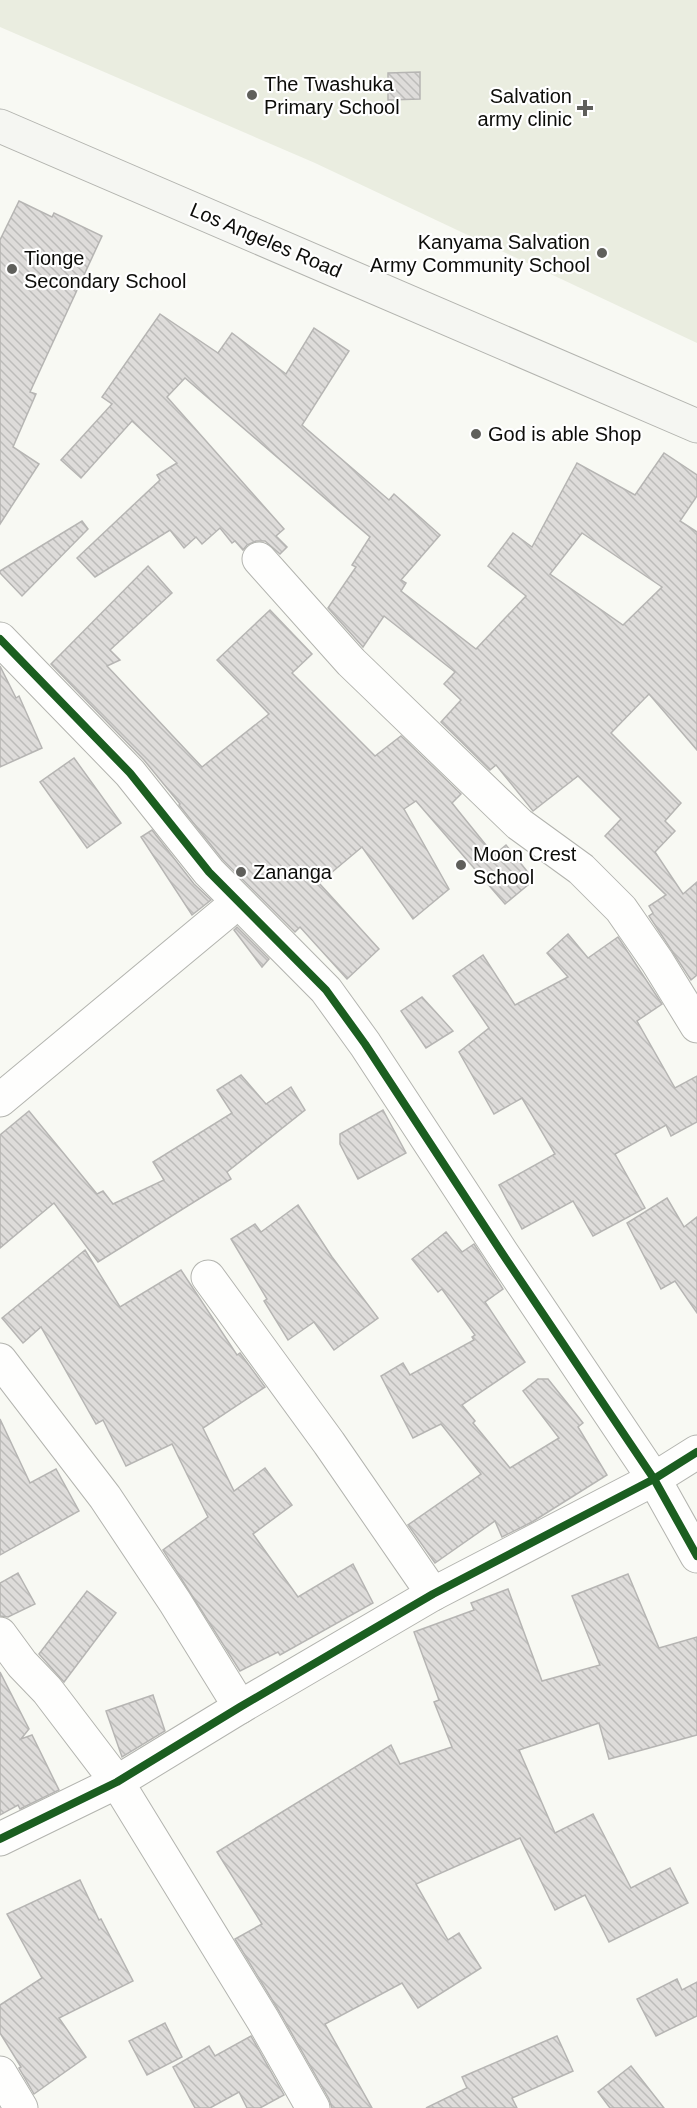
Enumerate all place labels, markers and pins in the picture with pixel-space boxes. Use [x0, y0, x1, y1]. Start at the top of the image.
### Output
place label: The Twashuka Primary School [264, 73, 400, 118]
place label: Salvation army clinic [478, 85, 572, 130]
marker: The Twashuka Primary School [245, 88, 259, 102]
marker: Salvation army clinic [576, 99, 594, 117]
place label: Kanyama Salvation Army Community School [370, 231, 590, 276]
marker: Kanyama Salvation Army Community School [595, 246, 609, 260]
place label: Tionge Secondary School [24, 247, 186, 292]
marker: Tionge Secondary School [5, 262, 19, 276]
place label: God is able Shop [488, 423, 641, 445]
marker: God is able Shop [469, 427, 483, 441]
place label: Moon Crest School [473, 843, 577, 888]
marker: Moon Crest School [454, 858, 468, 872]
place label: Zananga [253, 861, 333, 883]
marker: Zananga [234, 865, 248, 879]

